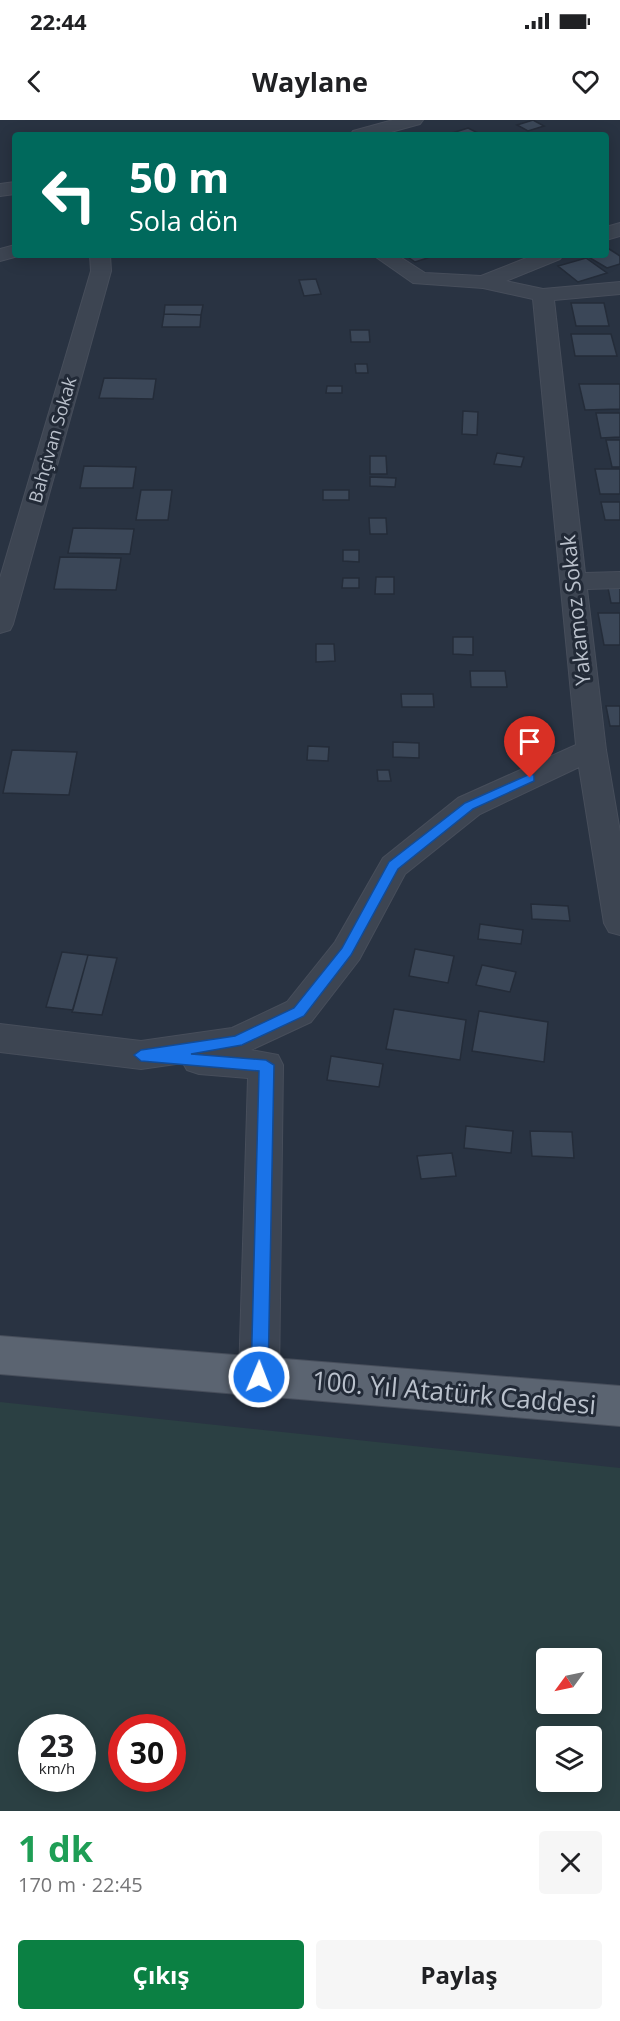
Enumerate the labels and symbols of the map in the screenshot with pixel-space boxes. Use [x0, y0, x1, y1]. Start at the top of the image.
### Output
street label: Bahçivan Sokak [23, 373, 82, 506]
street label: Yakamoz Sokak [553, 533, 597, 687]
pin [504, 716, 555, 778]
position arrow [227, 1345, 291, 1409]
street label: 100. Yıl Atatürk Caddesi [310, 1362, 598, 1422]
north arrow [536, 1648, 602, 1714]
speed limit sign: 30 [108, 1714, 186, 1792]

